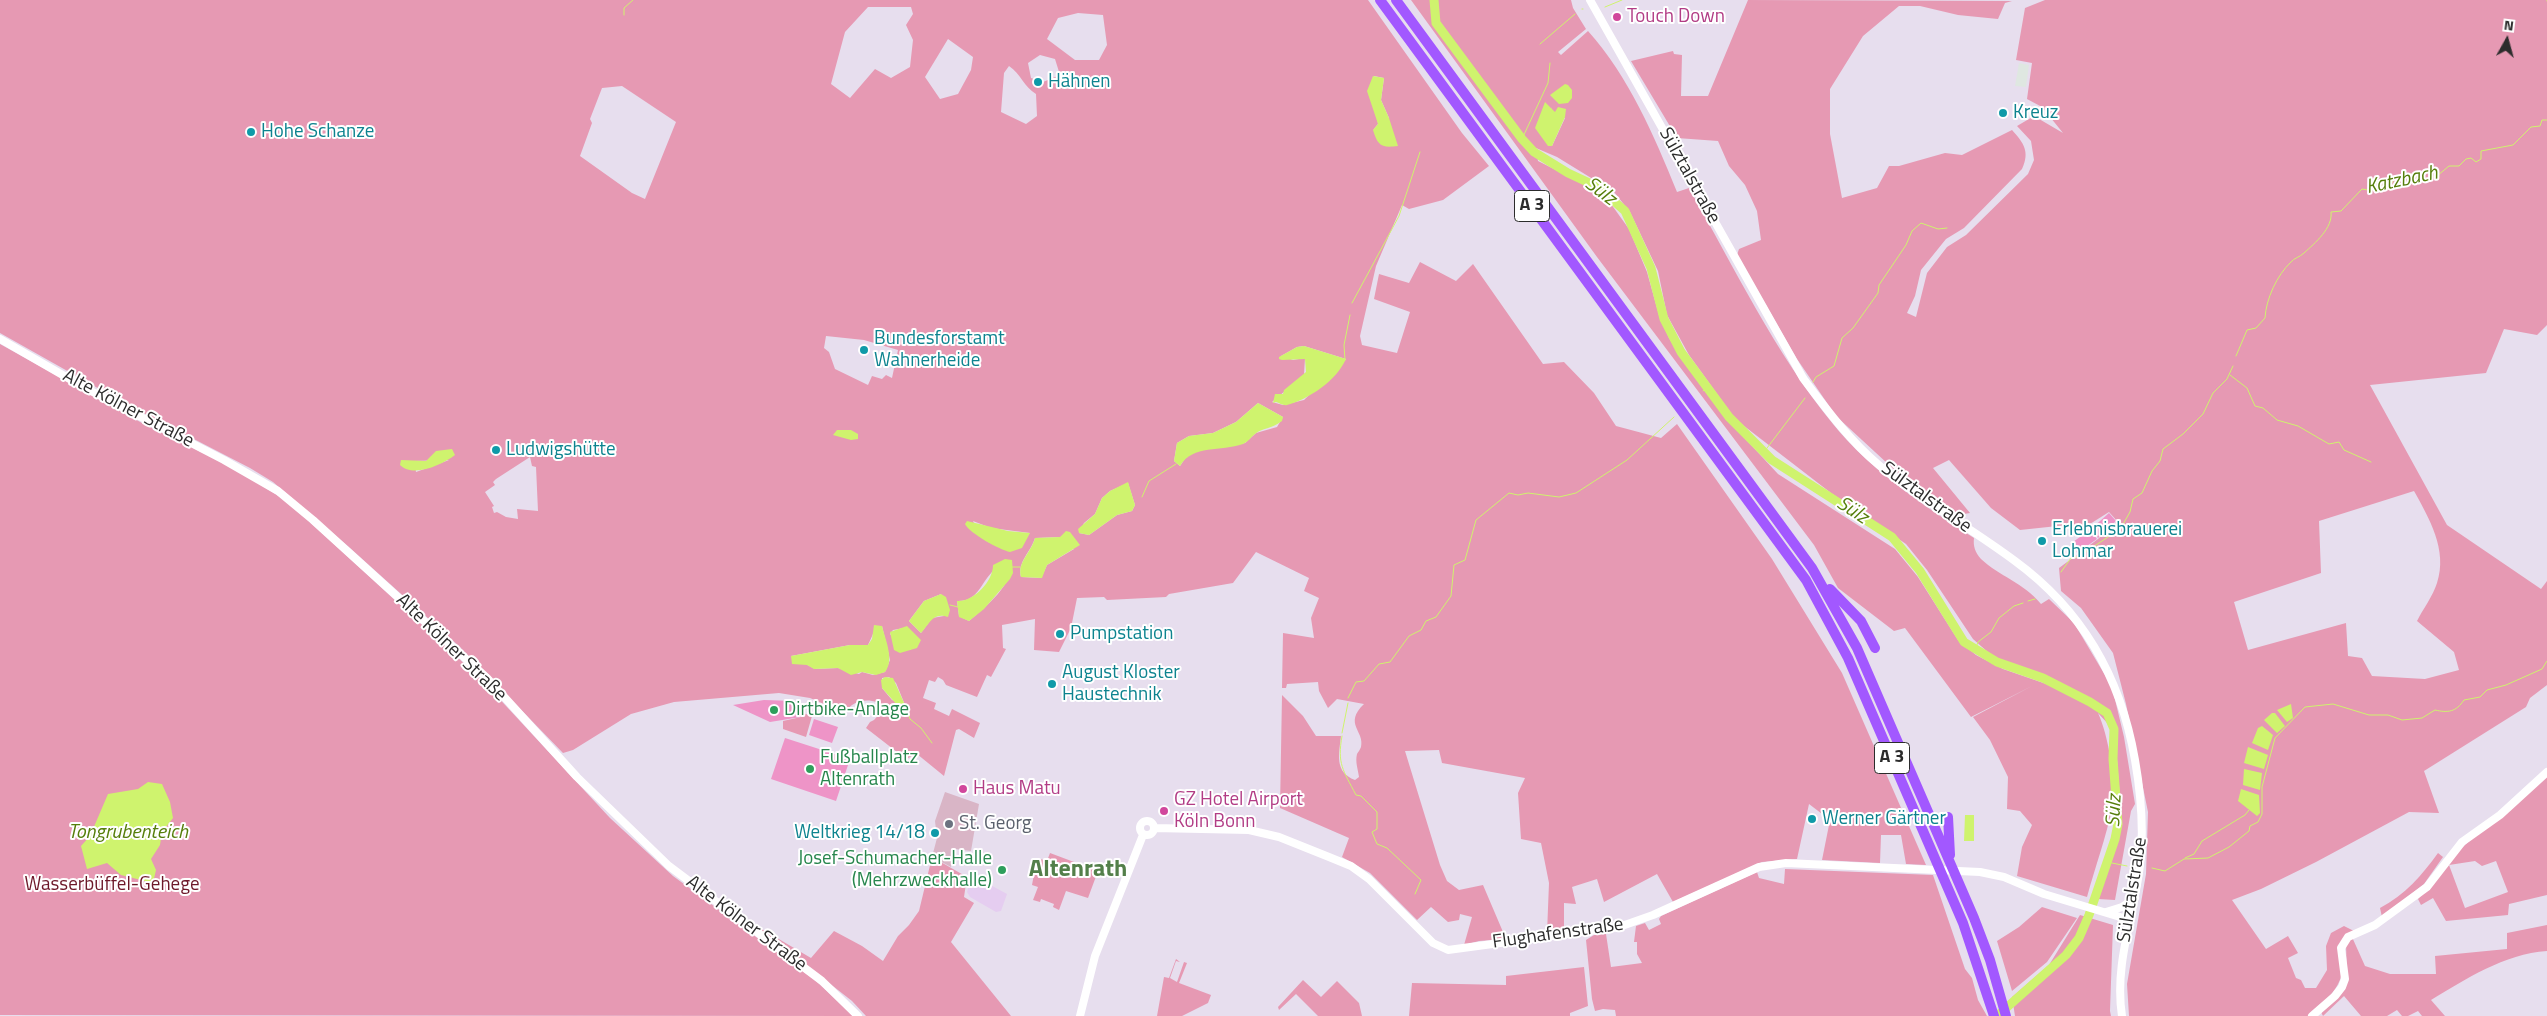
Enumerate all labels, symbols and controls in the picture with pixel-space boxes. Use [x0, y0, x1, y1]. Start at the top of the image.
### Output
place label: Touch Down [1627, 6, 1725, 28]
marker: Touch Down [1611, 11, 1623, 23]
text: N [2503, 14, 2515, 36]
north arrow [2482, 15, 2532, 65]
place label: Hähnen [1048, 71, 1111, 93]
marker: Hähnen [1032, 76, 1044, 88]
place label: Kreuz [2013, 102, 2058, 124]
marker: Kreuz [1997, 107, 2009, 119]
place label: Hohe Schanze [261, 121, 374, 143]
street label: Sülztalstraße [1653, 124, 1725, 228]
marker: Hohe Schanze [245, 126, 257, 138]
water label: Katzbach [2364, 162, 2440, 200]
water label: Sülz [1580, 173, 1620, 211]
road number: A 3 [1514, 190, 1550, 222]
place label: Bundesforstamt Wahnerheide [874, 328, 1005, 372]
marker: Bundesforstamt Wahnerheide [858, 344, 870, 356]
street label: Alte Kölner Straße [59, 365, 197, 453]
place label: Ludwigshütte [506, 439, 616, 461]
marker: Ludwigshütte [490, 444, 502, 456]
street label: Sülztalstraße [1876, 458, 1976, 538]
water label: Sülz [1832, 492, 1872, 530]
place label: Erlebnisbrauerei Lohmar [2052, 519, 2182, 563]
marker: Erlebnisbrauerei Lohmar [2036, 535, 2048, 547]
street label: Alte Kölner Straße [391, 589, 511, 707]
place label: Pumpstation [1070, 623, 1173, 645]
marker: Pumpstation [1054, 628, 1066, 640]
place label: August Kloster Haustechnik [1062, 662, 1180, 706]
marker: August Kloster Haustechnik [1046, 678, 1058, 690]
place label: Dirtbike-Anlage [784, 699, 909, 721]
marker: Dirtbike-Anlage [768, 704, 780, 716]
road number: A 3 [1874, 742, 1910, 774]
place label: Fußballplatz Altenrath [820, 747, 918, 791]
marker: Fußballplatz Altenrath [804, 763, 816, 775]
place label: Haus Matu [973, 778, 1061, 800]
marker: Haus Matu [957, 783, 969, 795]
place label: GZ Hotel Airport Köln Bonn [1174, 789, 1303, 833]
water label: Sülz [2102, 794, 2128, 828]
marker: GZ Hotel Airport Köln Bonn [1158, 805, 1170, 817]
place label: Werner Gärtner [1822, 808, 1946, 830]
place label: St. Georg [959, 813, 1032, 835]
marker: Werner Gärtner [1806, 813, 1818, 825]
marker: St. Georg [943, 818, 955, 830]
water label: Tongrubenteich [68, 821, 188, 845]
place label: Weltkrieg 14/18 [794, 822, 925, 844]
marker: Weltkrieg 14/18 [929, 827, 941, 839]
street label: Sülztalstraße [2113, 836, 2153, 944]
place label: Josef-Schumacher-Halle (Mehrzweckhalle) [798, 848, 992, 892]
district label: Altenrath [1029, 856, 1127, 884]
marker: Josef-Schumacher-Halle (Mehrzweckhalle) [996, 864, 1008, 876]
street label: Alte Kölner Straße [681, 871, 811, 977]
park label: Wasserbüffel-Gehege [24, 874, 200, 896]
street label: Flughafenstraße [1491, 914, 1625, 954]

